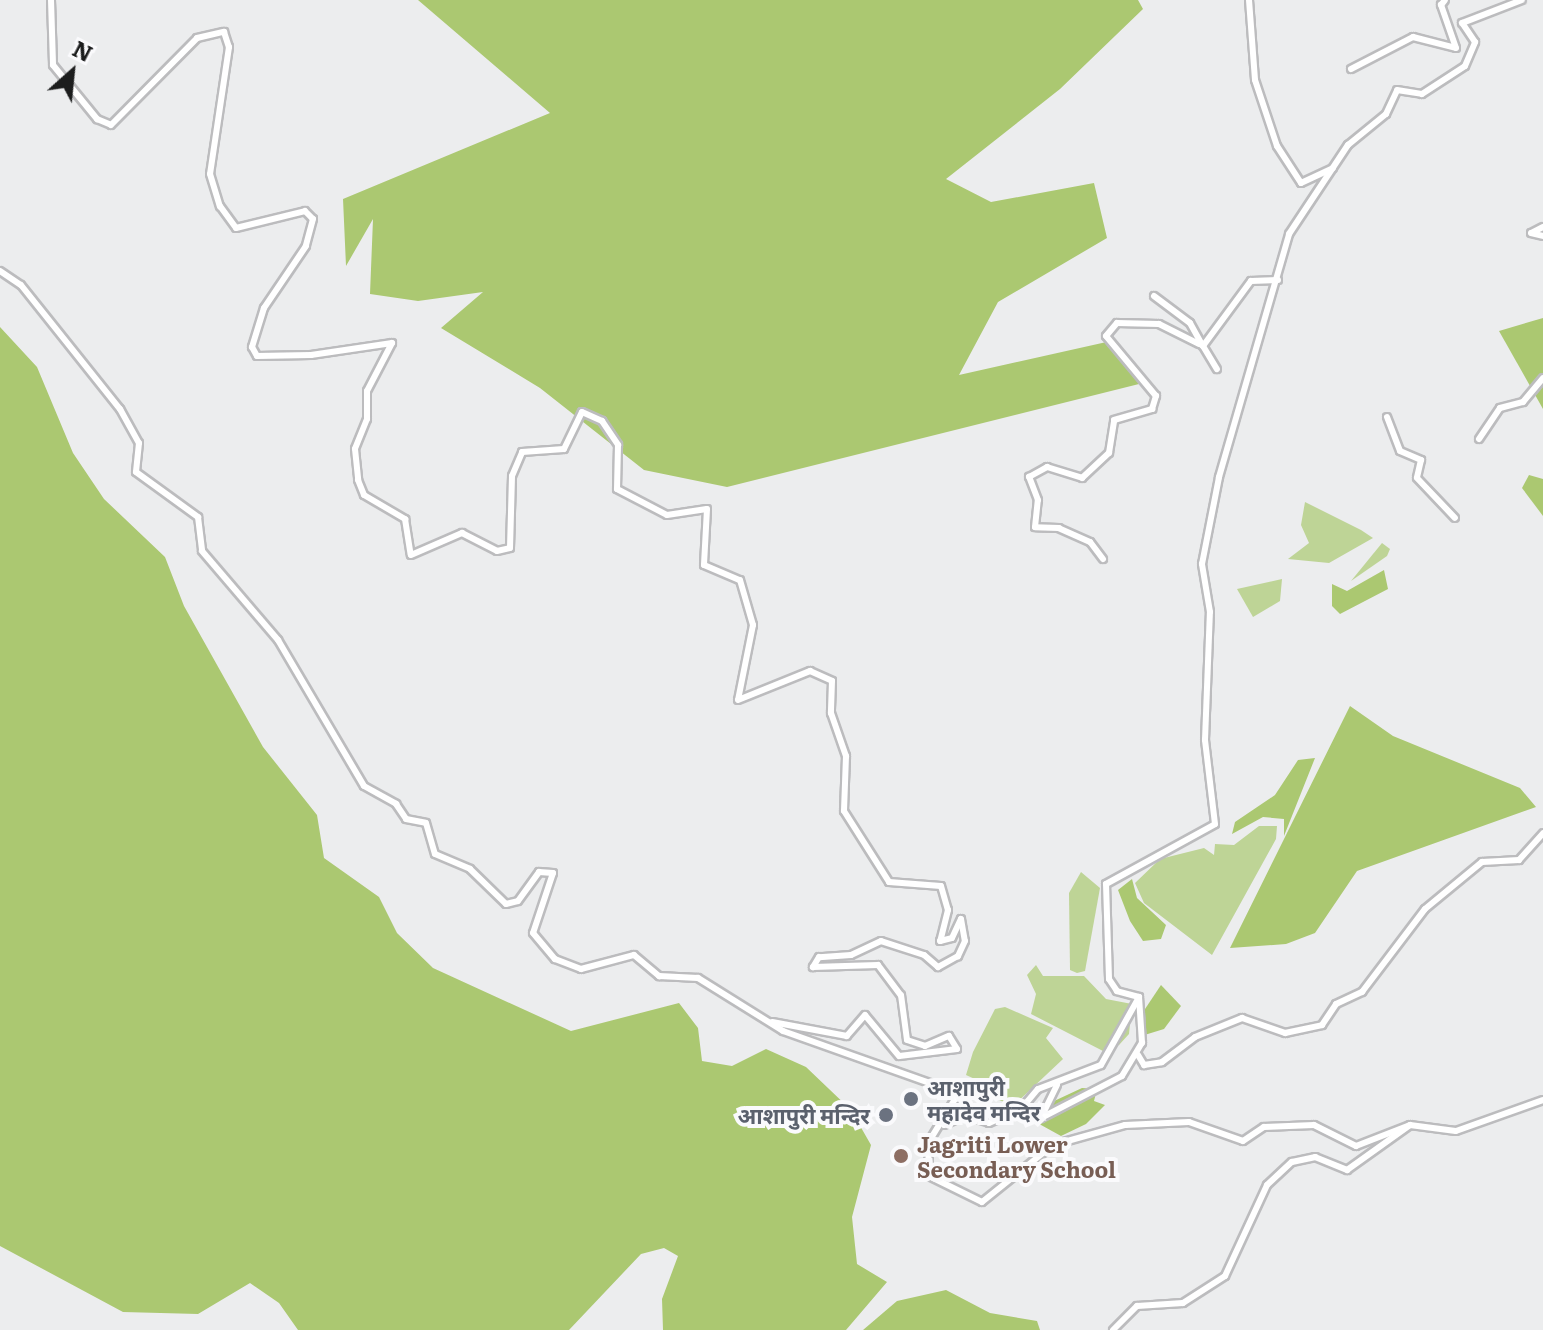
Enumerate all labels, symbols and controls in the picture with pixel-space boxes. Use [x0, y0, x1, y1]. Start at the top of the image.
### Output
text: N [67, 31, 99, 69]
north arrow [32, 32, 112, 112]
place label: आशापुरी महादेव मन्दिर [927, 1073, 1040, 1124]
marker: आशापुरी महादेव मन्दिर [902, 1090, 920, 1108]
place label: आशापुरी मन्दिर [737, 1102, 870, 1128]
marker: आशापुरी मन्दिर [877, 1106, 895, 1124]
place label: Jagriti Lower Secondary School [917, 1130, 1116, 1182]
marker: Jagriti Lower Secondary School [892, 1147, 910, 1165]

